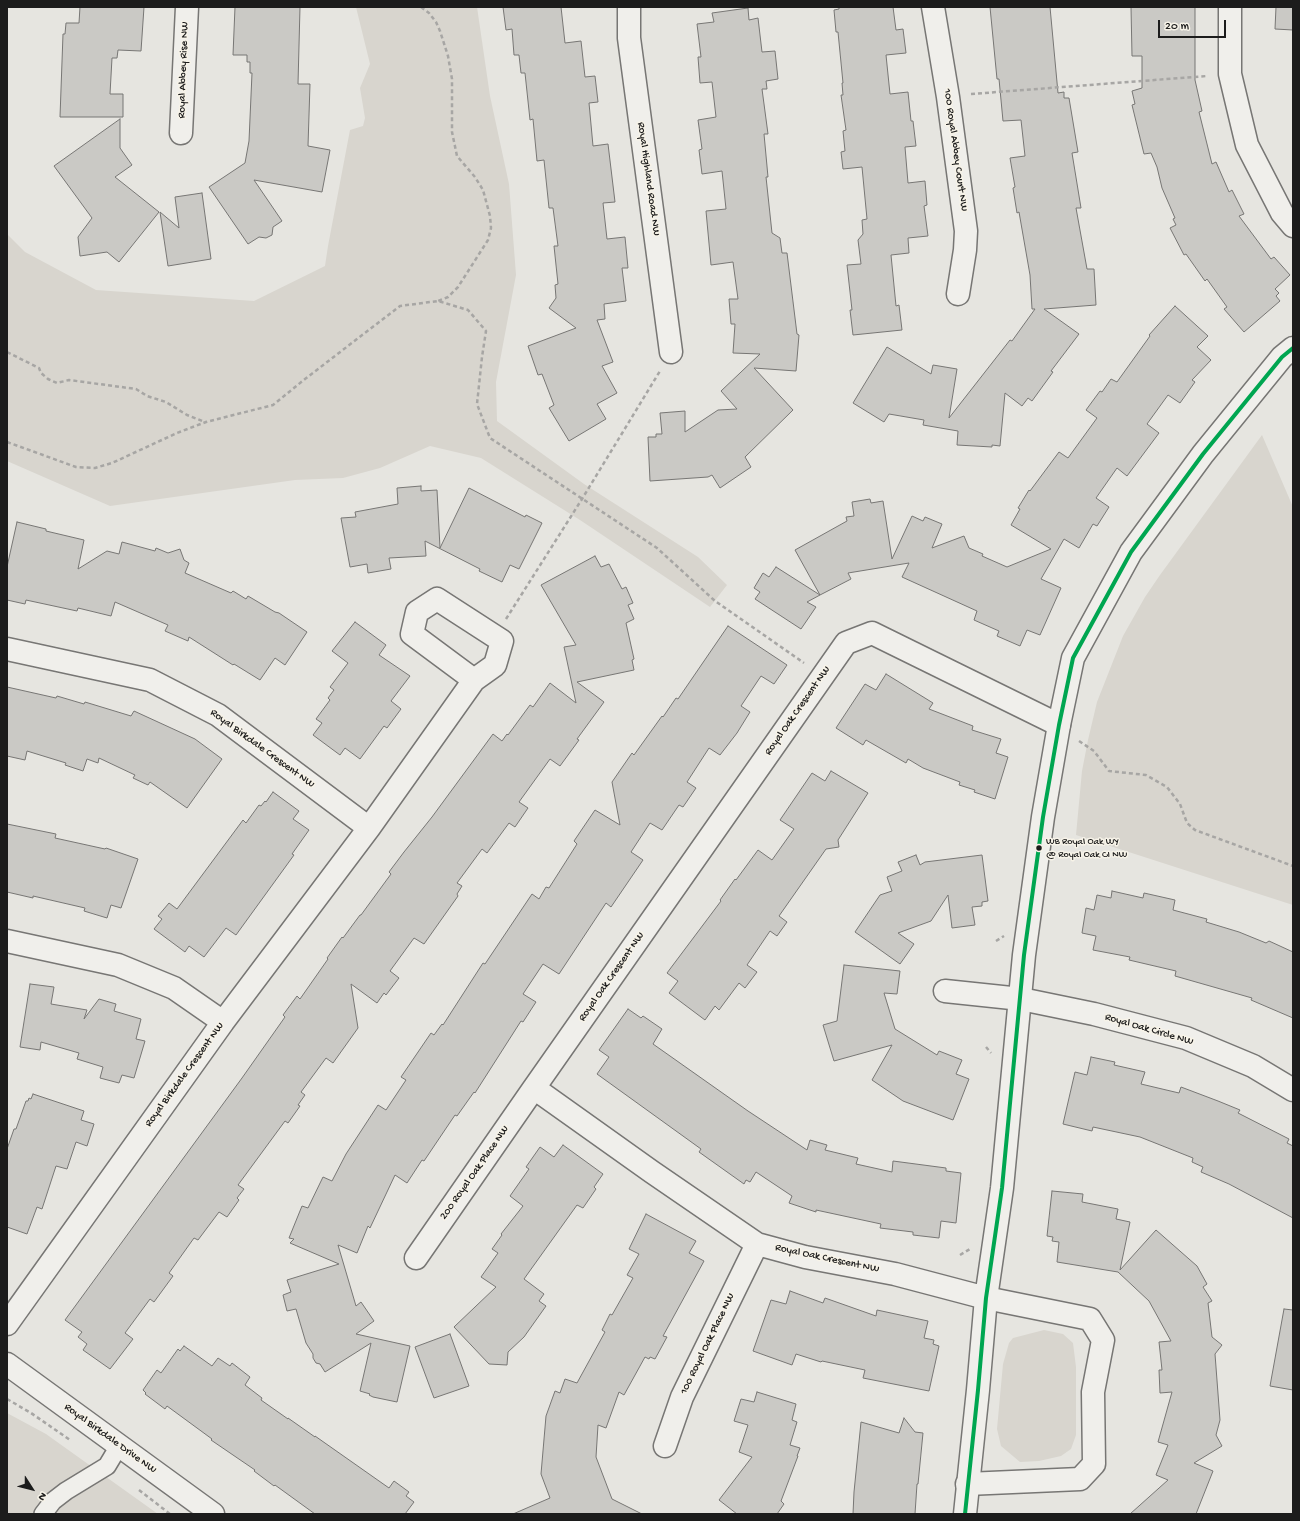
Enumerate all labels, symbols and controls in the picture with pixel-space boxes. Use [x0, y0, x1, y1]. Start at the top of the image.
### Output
scale bar [1160, 12, 1228, 38]
text: 20 m [1165, 20, 1189, 34]
street label: Royal Abbey Rise NW [176, 21, 192, 119]
street label: 100 Royal Abbey Court NW [940, 88, 970, 212]
street label: Royal Highland Road NW [633, 121, 663, 237]
street label: Royal Oak Crescent NW [762, 664, 834, 758]
street label: Royal Birkdale Crescent NW [207, 707, 317, 791]
place label: WB Royal Oak WY @ Royal Oak CI NW [1046, 836, 1127, 860]
marker: WB Royal Oak WY @ Royal Oak CI NW [1034, 843, 1044, 853]
street label: Royal Oak Crescent NW [576, 930, 648, 1024]
street label: Royal Oak Circle NW [1103, 1011, 1195, 1049]
street label: Royal Birkdale Crescent NW [143, 1020, 227, 1130]
street label: 200 Royal Oak Place NW [438, 1123, 512, 1223]
street label: Royal Oak Crescent NW [774, 1242, 880, 1276]
street label: 100 Royal Oak Place NW [678, 1291, 738, 1397]
street label: Royal Birkdale Drive NW [61, 1401, 159, 1477]
north arrow [12, 1469, 52, 1509]
text: N [35, 1490, 49, 1502]

